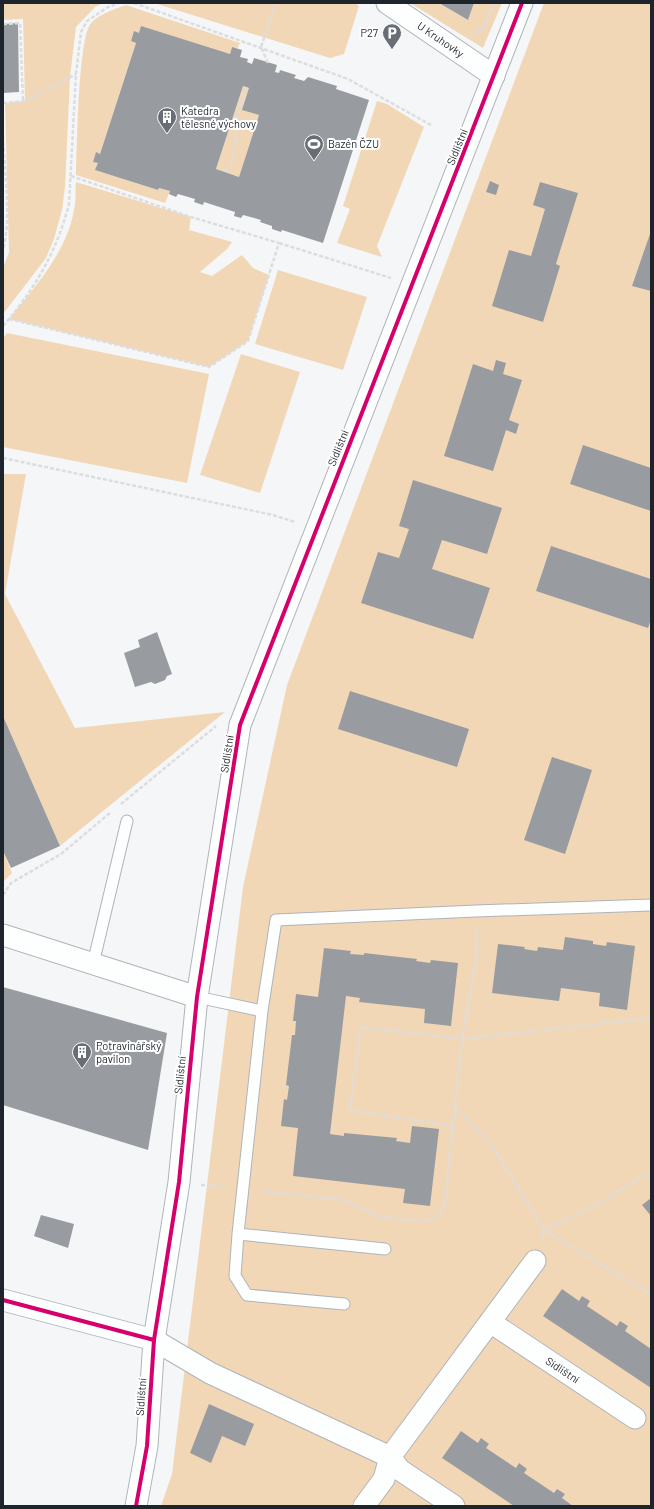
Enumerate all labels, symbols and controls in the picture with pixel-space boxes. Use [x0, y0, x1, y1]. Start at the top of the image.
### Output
street label: U Kruhovky [415, 19, 467, 60]
parking icon: P27 [381, 22, 403, 50]
place label: P27 [360, 26, 378, 39]
place label: Katedra tělesné výchovy [181, 104, 256, 130]
building icon: Katedra tělesné výchovy [156, 106, 178, 134]
street label: Sídlištní [443, 126, 470, 167]
sports icon: Bazén ČZU [303, 133, 325, 161]
place label: Bazén ČZU [328, 137, 379, 150]
street label: Sídlištní [324, 427, 351, 468]
street label: Sídlištní [217, 734, 236, 774]
place label: Potravinářský pavilon [96, 1039, 161, 1065]
building icon: Potravinářský pavilon [71, 1041, 93, 1069]
street label: Sídlištní [171, 1055, 188, 1094]
street label: Sídlištní [543, 1354, 583, 1386]
street label: Sídlištní [133, 1377, 148, 1416]

